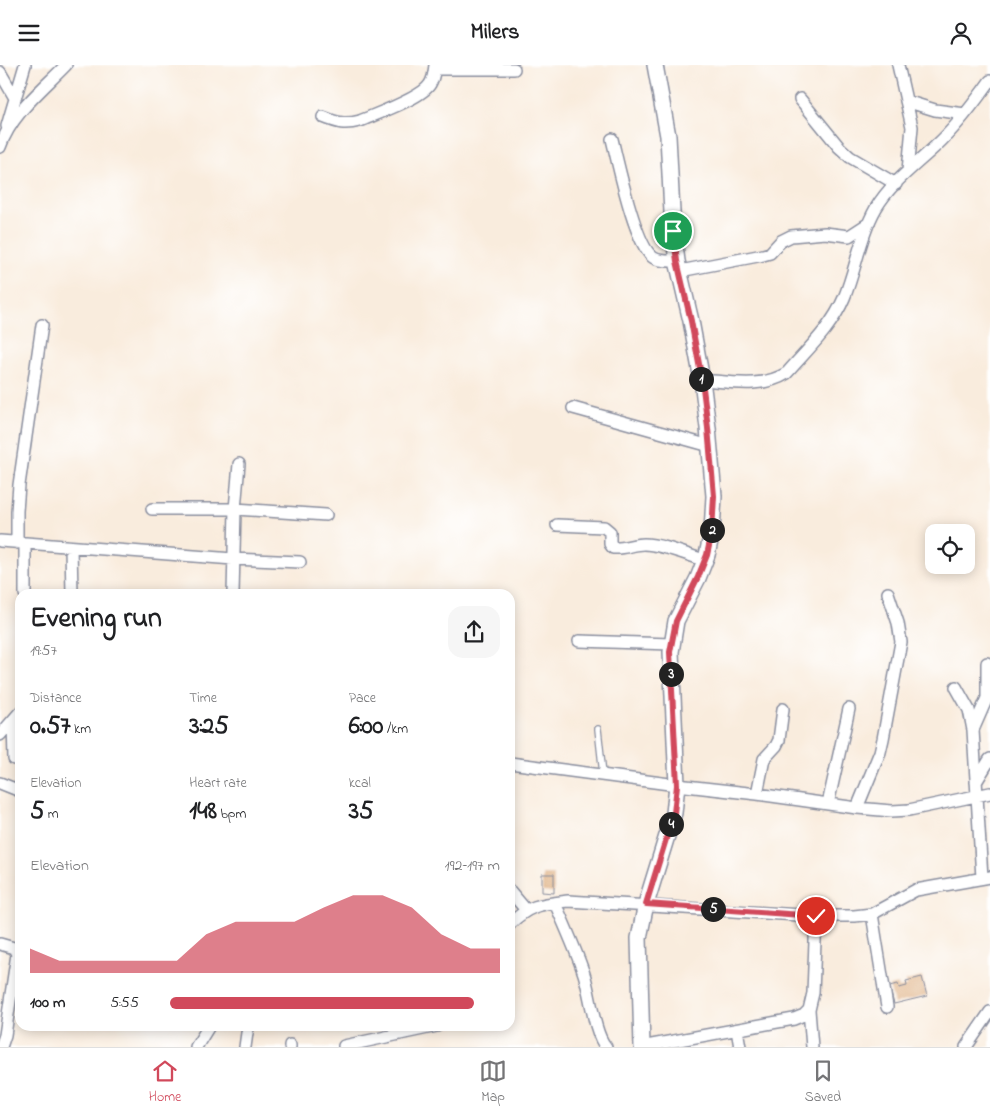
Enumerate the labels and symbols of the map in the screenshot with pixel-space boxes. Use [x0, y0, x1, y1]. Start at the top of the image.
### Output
pin [652, 210, 694, 252]
pin: 1 [688, 367, 714, 391]
pin: 2 [700, 517, 724, 543]
pin: 3 [658, 661, 684, 687]
pin: 4 [658, 811, 684, 837]
pin [795, 895, 837, 937]
pin: 5 [700, 897, 726, 921]

